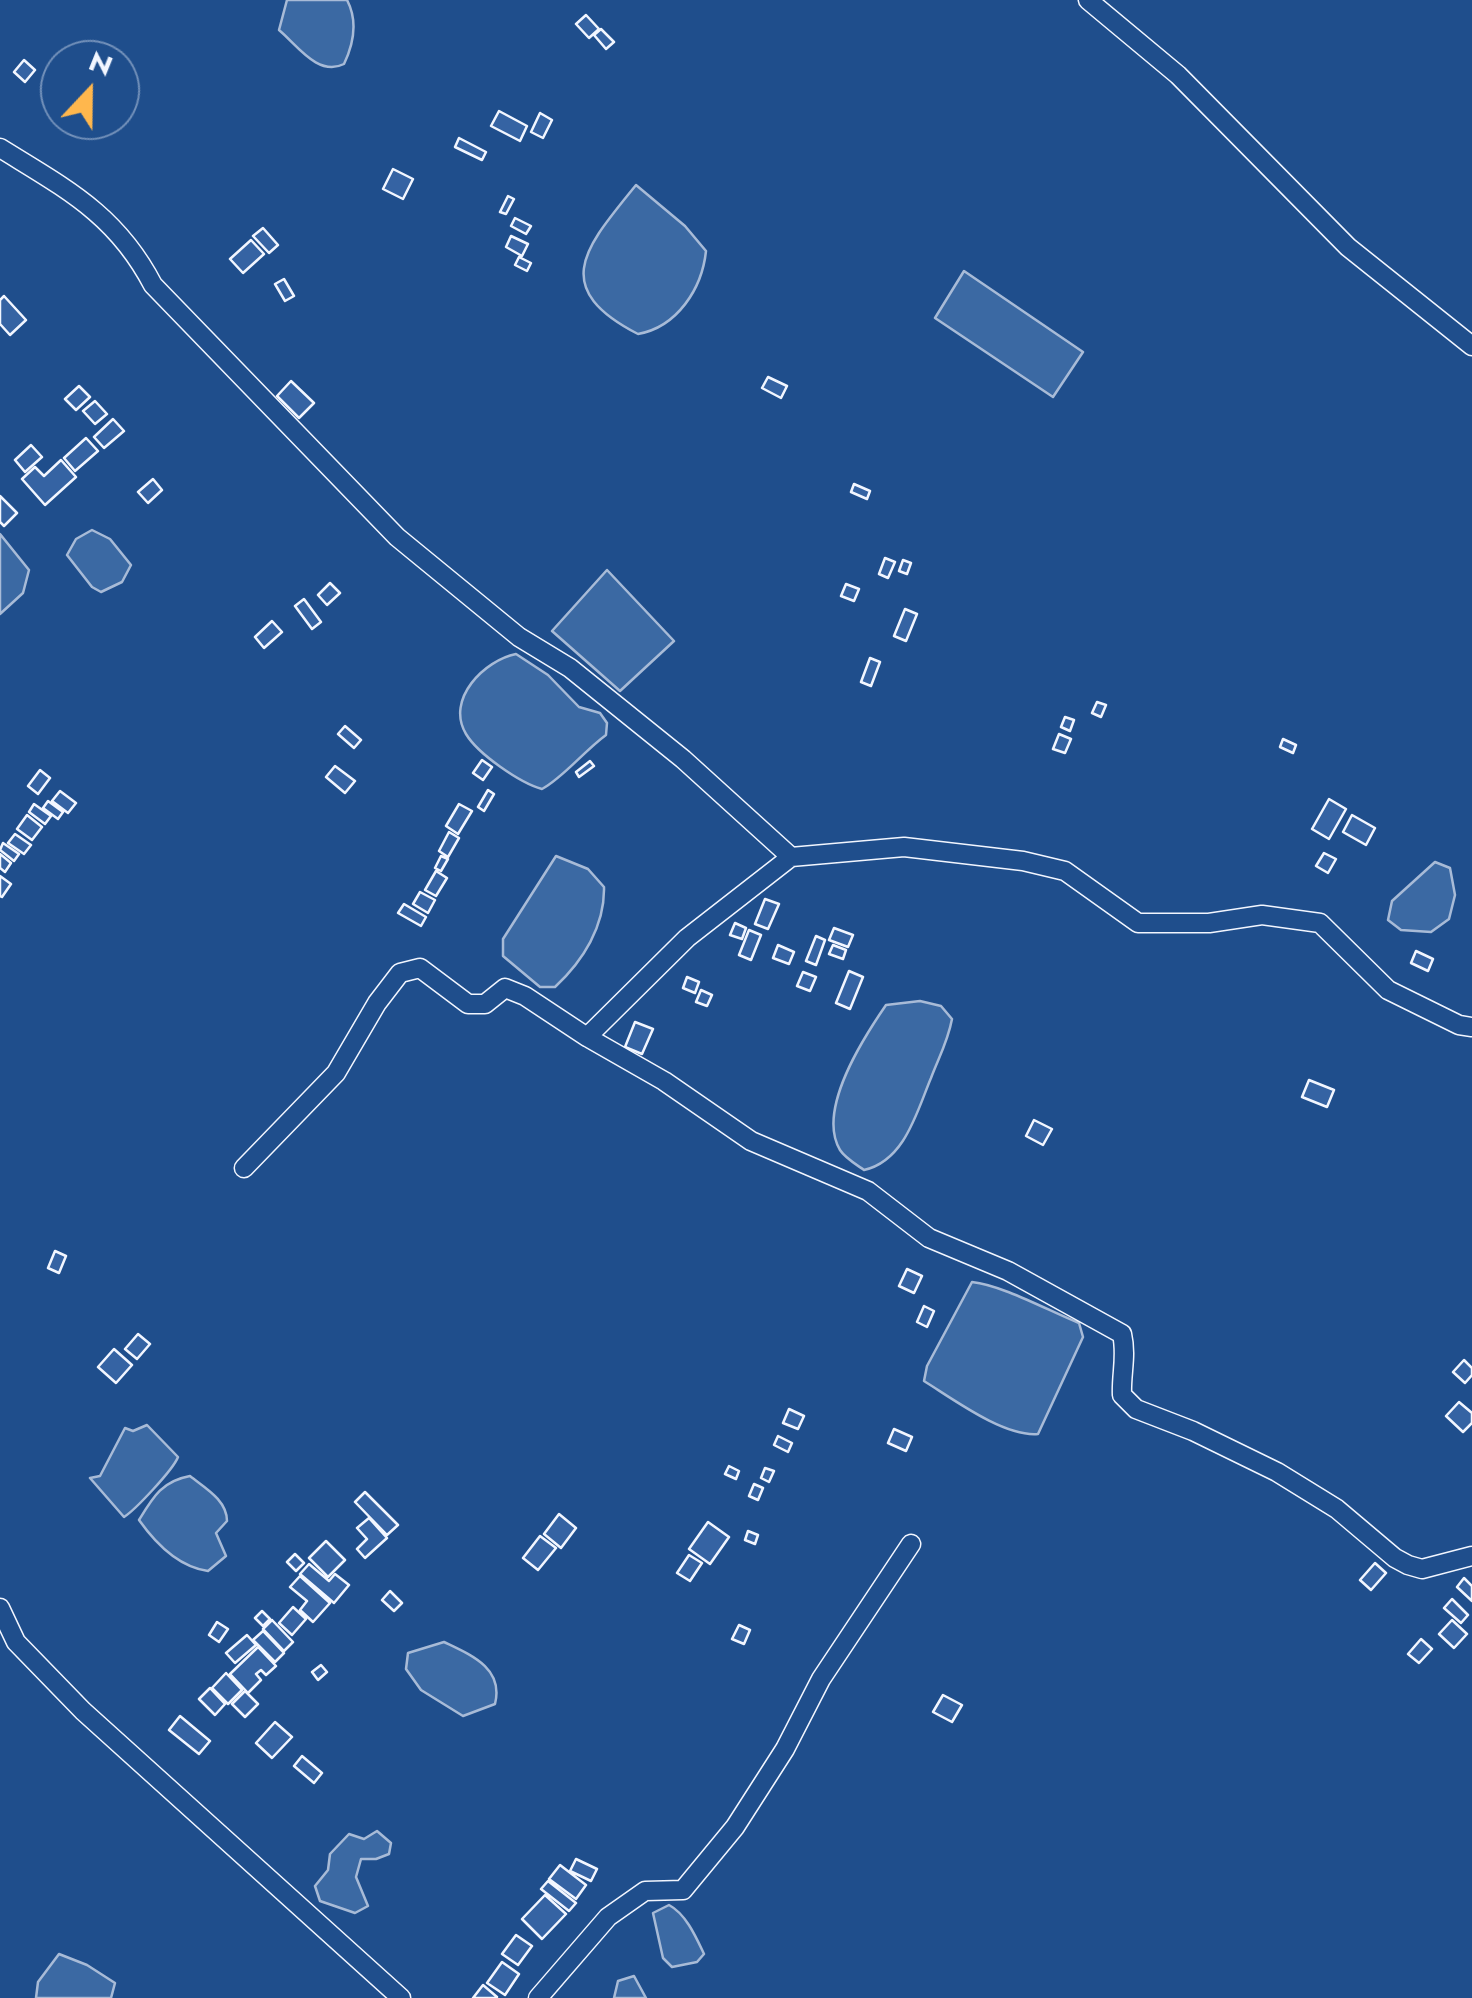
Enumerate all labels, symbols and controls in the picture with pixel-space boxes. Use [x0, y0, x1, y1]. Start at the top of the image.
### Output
north arrow [40, 40, 140, 140]
text: N [83, 40, 119, 87]

